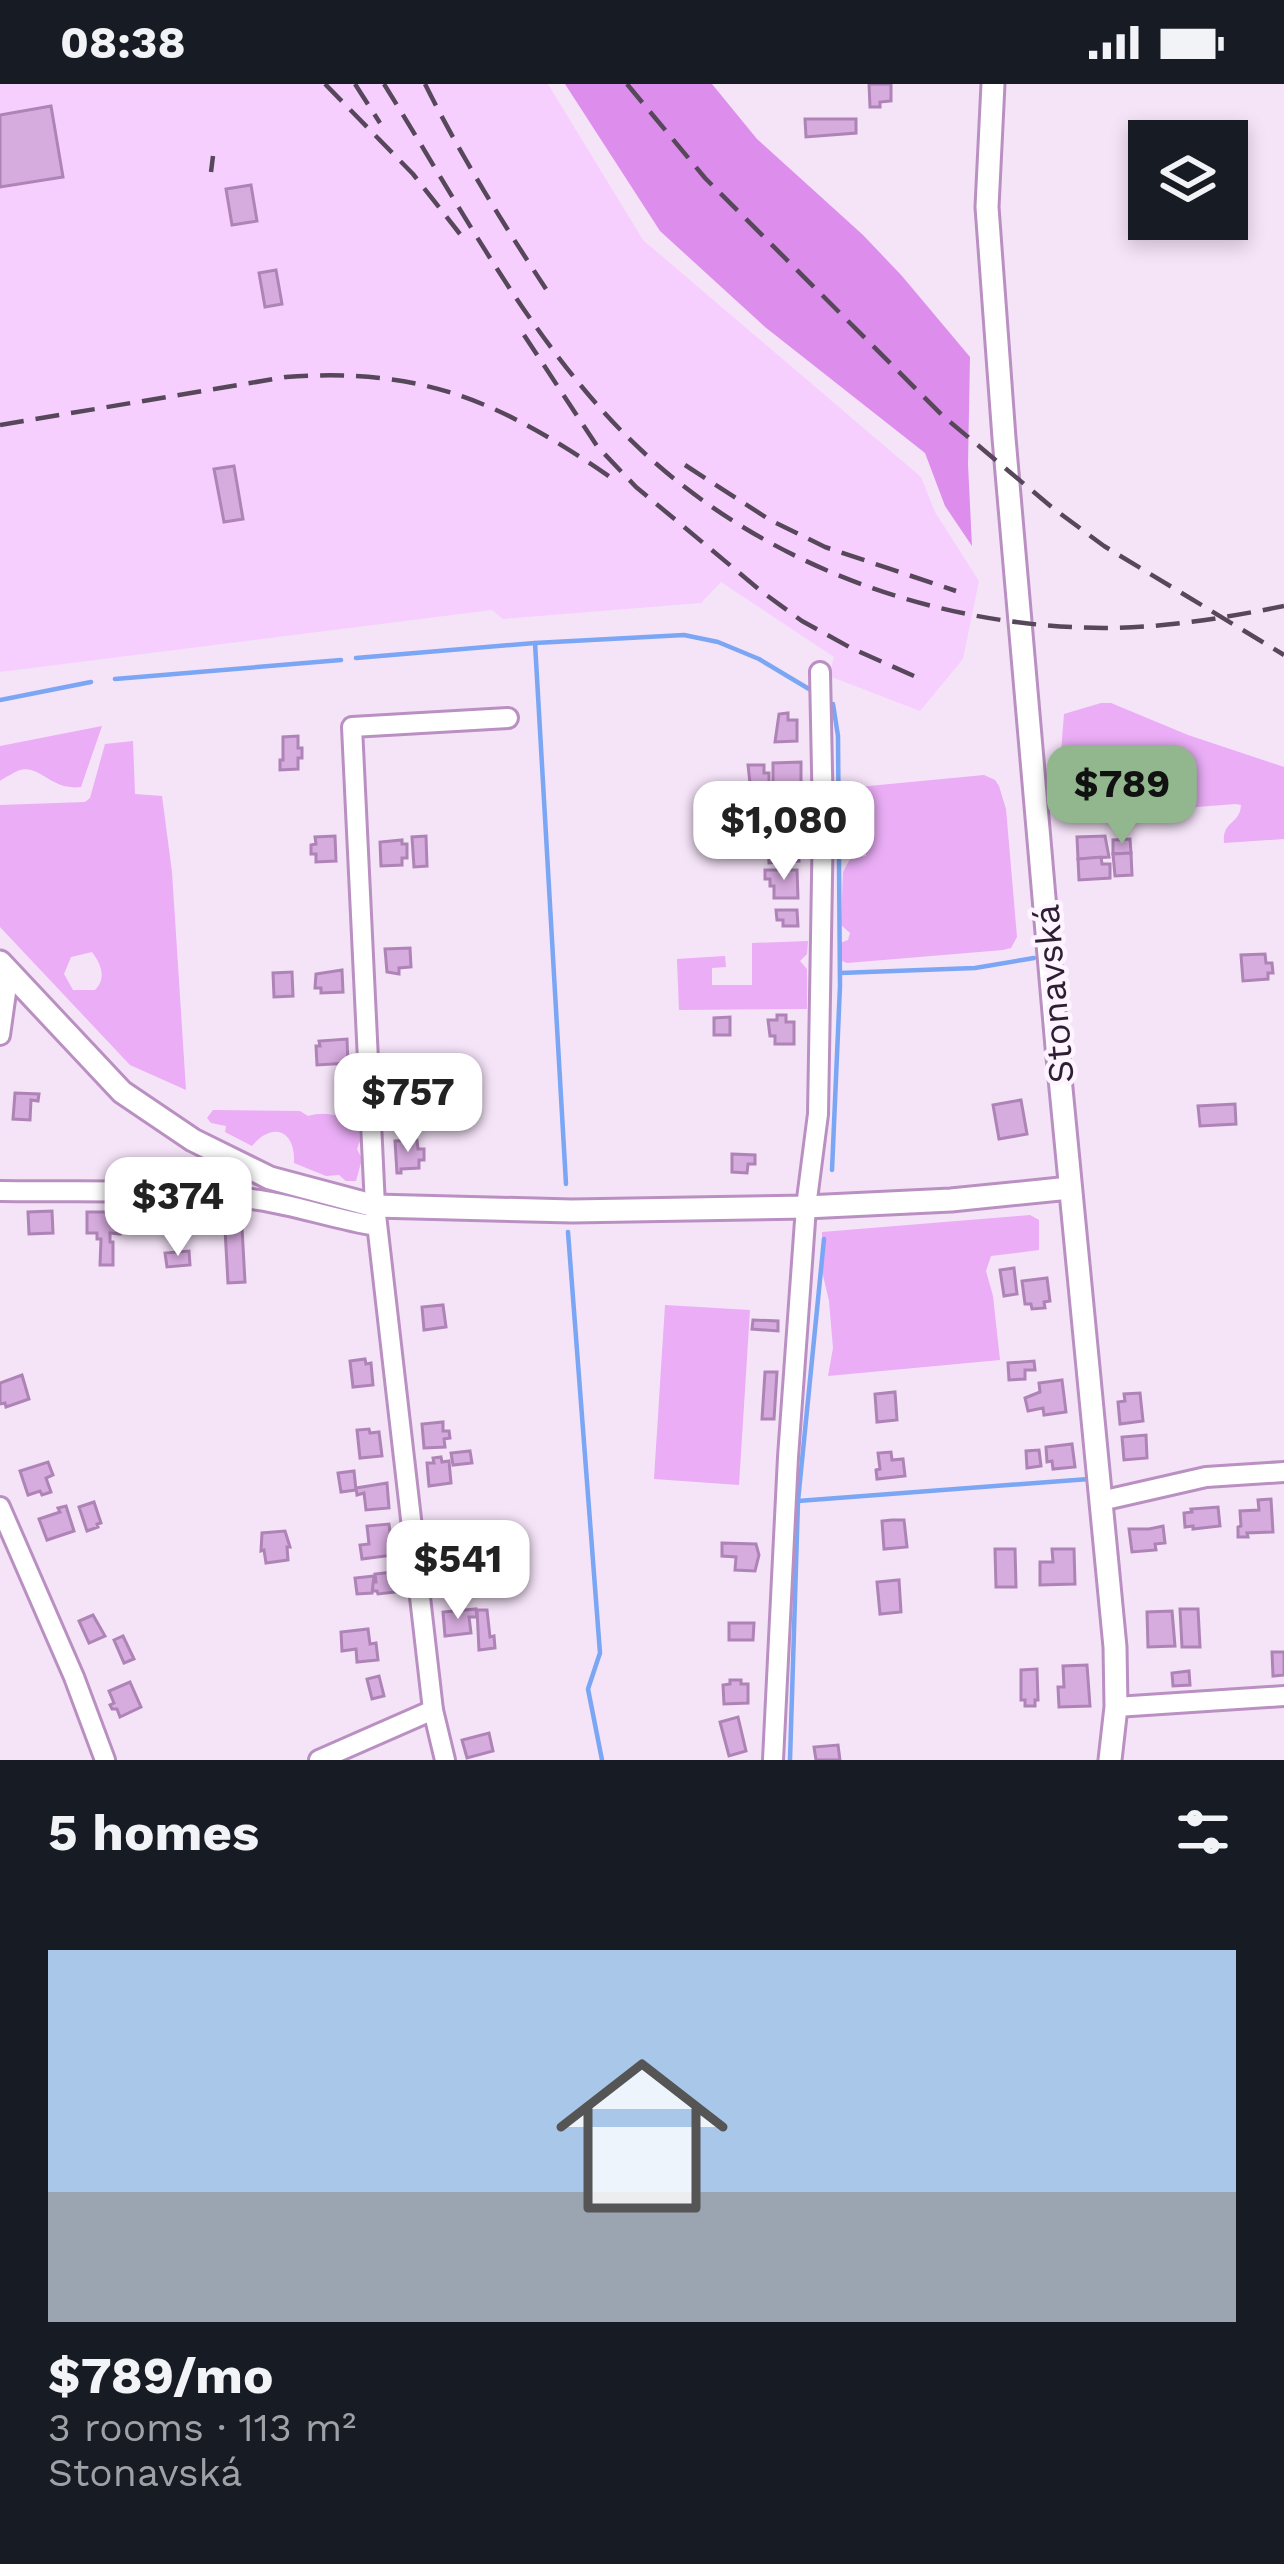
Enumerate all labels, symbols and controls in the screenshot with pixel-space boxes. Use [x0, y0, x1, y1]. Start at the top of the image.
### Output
text: 08:38 [60, 16, 186, 69]
map controls [1128, 120, 1248, 240]
button: layers [1128, 120, 1248, 240]
pin: $789 [1051, 745, 1193, 847]
text: $789 [1074, 761, 1170, 806]
pin: $1,080 [686, 781, 882, 883]
text: $1,080 [720, 797, 848, 842]
street label: Stonavská [1025, 903, 1083, 1085]
pin: $757 [337, 1053, 479, 1155]
text: $757 [361, 1069, 455, 1114]
pin: $374 [107, 1157, 249, 1259]
text: $374 [132, 1173, 224, 1218]
pin: $541 [387, 1520, 529, 1622]
text: $541 [414, 1536, 502, 1581]
icon: filters [1170, 1799, 1236, 1865]
text: 5 homes [48, 1803, 259, 1862]
icon: home [534, 2028, 750, 2244]
text: $789/mo [48, 2346, 274, 2405]
text: 3 rooms · 113 m² [48, 2405, 356, 2450]
text: Stonavská [48, 2450, 242, 2495]

